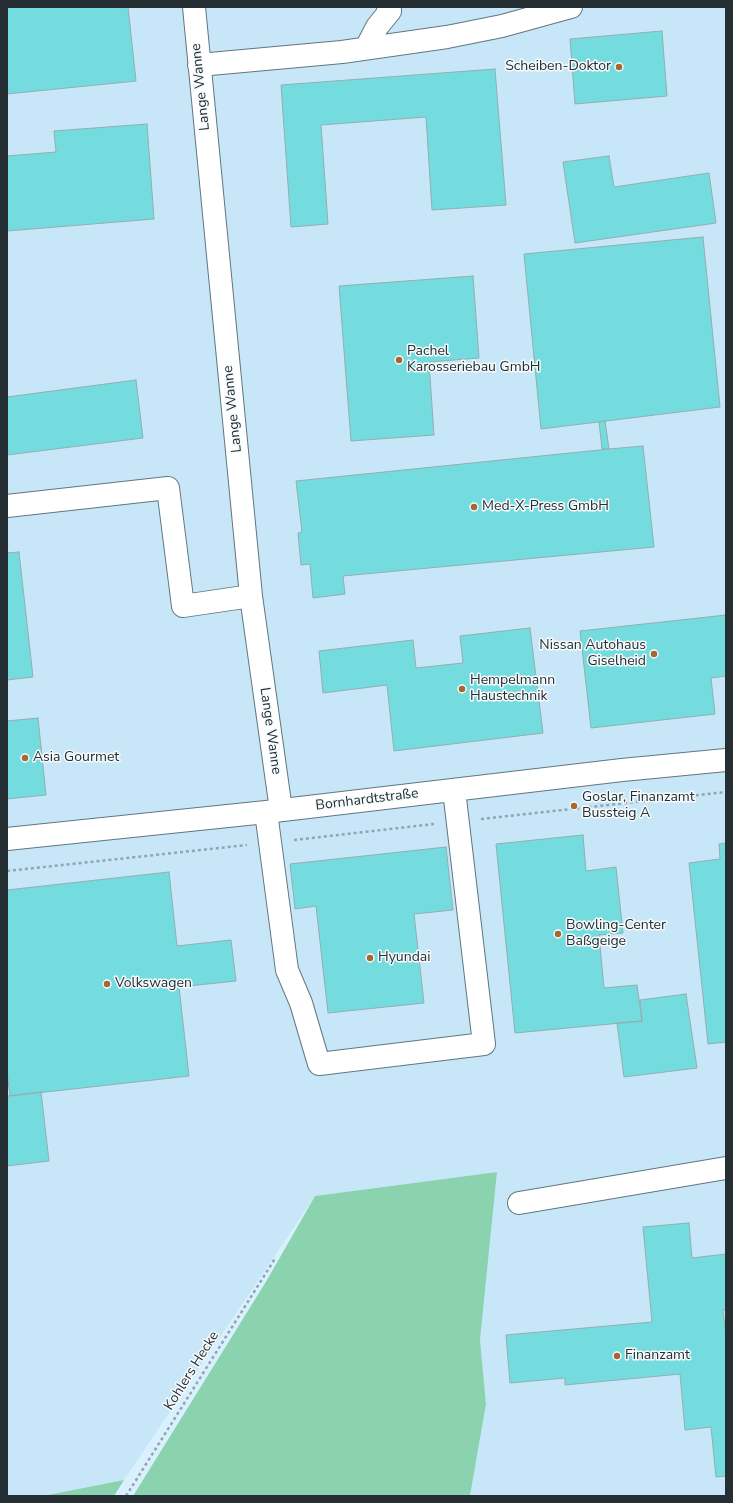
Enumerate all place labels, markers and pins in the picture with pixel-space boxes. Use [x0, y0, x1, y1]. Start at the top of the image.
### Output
place label: Scheiben-Doktor [505, 59, 611, 75]
marker: Scheiben-Doktor [614, 62, 624, 72]
place label: Pachel Karosseriebau GmbH [407, 344, 540, 376]
marker: Pachel Karosseriebau GmbH [394, 355, 404, 365]
place label: Med-X-Press GmbH [482, 499, 609, 515]
marker: Med-X-Press GmbH [469, 502, 479, 512]
place label: Nissan Autohaus Giselheid [539, 638, 646, 670]
marker: Nissan Autohaus Giselheid [649, 649, 659, 659]
place label: Hempelmann Haustechnik [470, 673, 555, 706]
marker: Hempelmann Haustechnik [457, 684, 467, 694]
place label: Asia Gourmet [33, 750, 119, 766]
marker: Asia Gourmet [20, 753, 30, 763]
place label: Goslar, Finanzamt Bussteig A [582, 790, 695, 822]
marker: Goslar, Finanzamt Bussteig A [569, 801, 579, 811]
place label: Bowling-Center Baßgeige [566, 918, 666, 950]
marker: Bowling-Center Baßgeige [553, 929, 563, 939]
place label: Hyundai [378, 950, 430, 966]
marker: Hyundai [365, 953, 375, 963]
place label: Volkswagen [115, 976, 192, 992]
marker: Volkswagen [102, 979, 112, 989]
place label: Finanzamt [625, 1348, 690, 1364]
marker: Finanzamt [612, 1351, 622, 1361]

